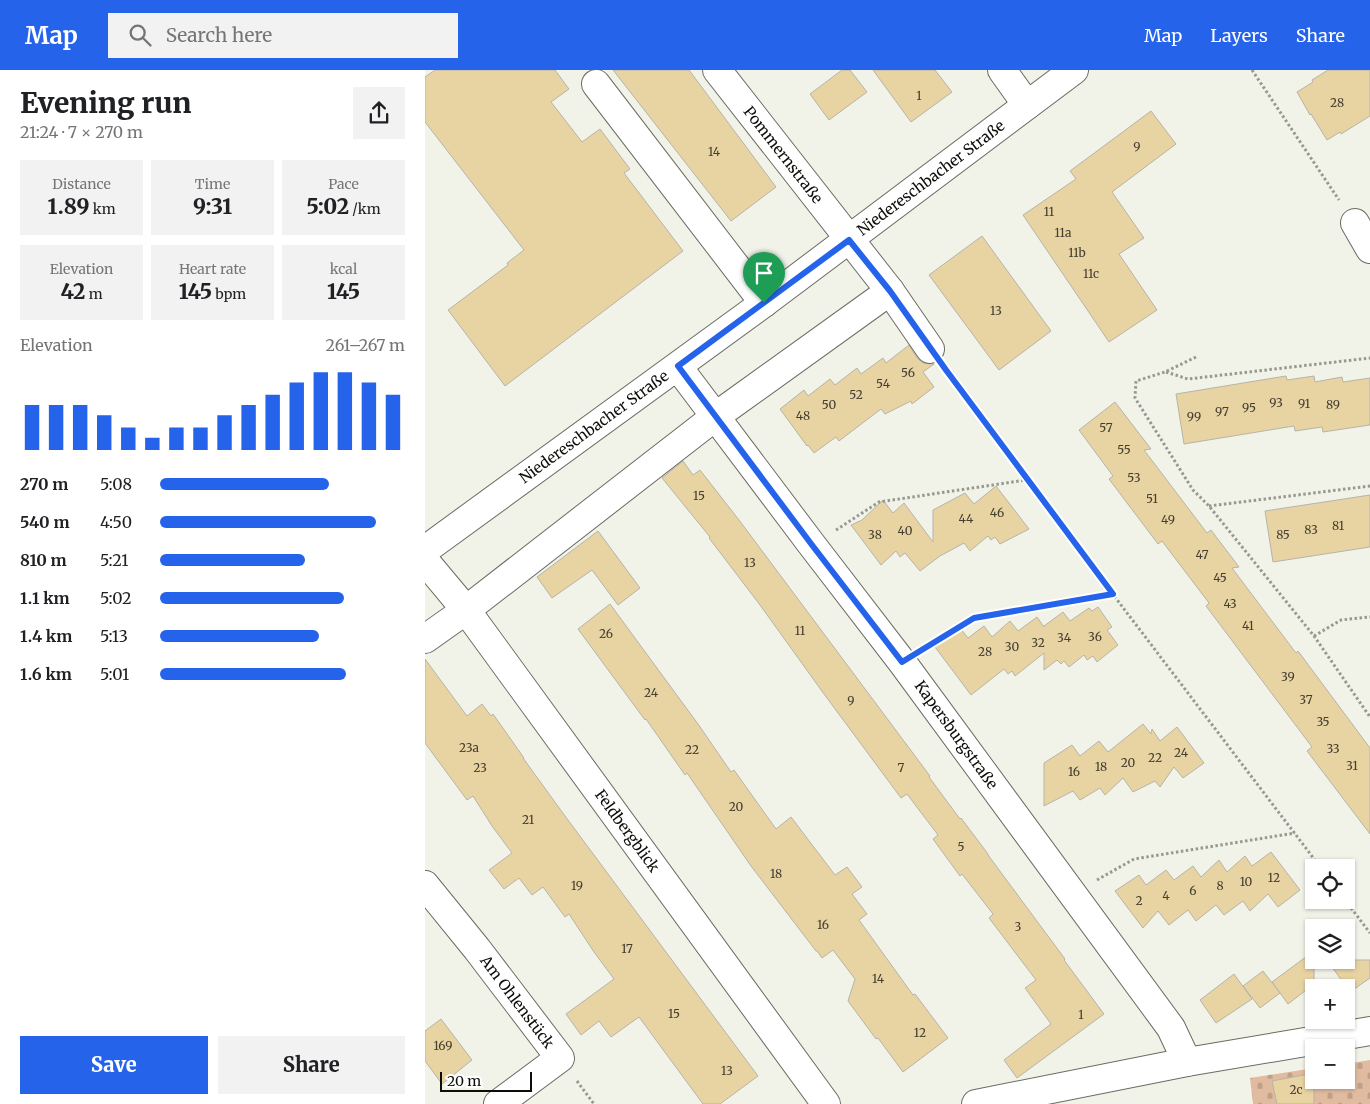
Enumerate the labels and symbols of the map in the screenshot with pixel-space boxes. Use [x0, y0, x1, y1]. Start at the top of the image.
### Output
house number: 1 [916, 88, 922, 103]
house number: 28 [1330, 95, 1344, 110]
street label: Pommernstraße [740, 102, 827, 207]
street label: Niedereschbacher Straße [853, 116, 1008, 239]
house number: 9 [1133, 139, 1141, 154]
house number: 14 [708, 144, 721, 159]
house number: 11 [1044, 204, 1055, 219]
house number: 11a [1055, 225, 1072, 240]
house number: 11b [1068, 245, 1086, 260]
pin [743, 252, 785, 303]
house number: 11c [1083, 266, 1099, 281]
house number: 13 [990, 303, 1002, 318]
house number: 56 [901, 365, 915, 380]
street label: Niedereschbacher Straße [515, 366, 672, 487]
house number: 54 [876, 376, 891, 391]
house number: 52 [849, 387, 863, 402]
house number: 93 [1269, 395, 1283, 410]
house number: 91 [1298, 396, 1311, 411]
house number: 50 [822, 397, 837, 412]
house number: 89 [1326, 397, 1340, 412]
house number: 95 [1242, 400, 1256, 415]
house number: 97 [1215, 404, 1229, 419]
house number: 48 [796, 408, 810, 423]
house number: 99 [1187, 409, 1201, 424]
house number: 57 [1099, 420, 1113, 435]
house number: 55 [1117, 442, 1131, 457]
house number: 53 [1127, 470, 1141, 485]
house number: 15 [693, 488, 705, 503]
house number: 51 [1146, 491, 1158, 506]
house number: 46 [990, 505, 1004, 520]
house number: 44 [959, 511, 974, 526]
house number: 49 [1161, 512, 1175, 527]
house number: 81 [1332, 518, 1345, 533]
house number: 83 [1304, 522, 1318, 537]
house number: 40 [898, 523, 913, 538]
house number: 38 [868, 527, 882, 542]
house number: 85 [1276, 527, 1290, 542]
house number: 47 [1195, 547, 1209, 562]
house number: 13 [744, 555, 756, 570]
house number: 45 [1213, 570, 1227, 585]
house number: 43 [1223, 596, 1237, 611]
house number: 41 [1242, 618, 1255, 633]
house number: 11 [795, 623, 806, 638]
house number: 26 [599, 626, 613, 641]
house number: 36 [1088, 629, 1102, 644]
house number: 34 [1057, 630, 1072, 645]
house number: 32 [1031, 635, 1045, 650]
house number: 30 [1005, 639, 1019, 654]
house number: 28 [978, 644, 992, 659]
house number: 39 [1281, 669, 1295, 684]
street label: Kapersburgstraße [911, 677, 1002, 793]
house number: 24 [644, 685, 659, 700]
house number: 37 [1299, 692, 1313, 707]
house number: 9 [847, 693, 855, 708]
house number: 35 [1316, 714, 1330, 729]
house number: 23a [459, 740, 480, 755]
house number: 33 [1326, 741, 1340, 756]
house number: 22 [685, 742, 699, 757]
house number: 24 [1174, 745, 1189, 760]
house number: 22 [1148, 750, 1162, 765]
house number: 20 [1121, 755, 1136, 770]
house number: 31 [1346, 758, 1358, 773]
house number: 18 [1095, 759, 1107, 774]
house number: 23 [473, 760, 487, 775]
house number: 7 [898, 760, 905, 775]
house number: 16 [1068, 764, 1080, 779]
street label: Feldbergblick [591, 786, 664, 876]
house number: 20 [729, 799, 744, 814]
house number: 21 [522, 812, 535, 827]
house number: 5 [957, 839, 965, 854]
house number: 18 [770, 866, 782, 881]
house number: 12 [1268, 870, 1280, 885]
house number: 10 [1240, 874, 1253, 889]
house number: 19 [571, 878, 583, 893]
house number: 8 [1216, 878, 1224, 893]
house number: 6 [1189, 883, 1197, 898]
house number: 4 [1162, 888, 1170, 903]
house number: 2 [1135, 893, 1143, 908]
house number: 16 [817, 917, 829, 932]
house number: 3 [1015, 919, 1022, 934]
house number: 17 [621, 941, 633, 956]
street label: Am Ohlenstück [476, 951, 559, 1052]
house number: 14 [872, 971, 885, 986]
house number: 15 [668, 1006, 680, 1021]
house number: 1 [1078, 1007, 1084, 1022]
house number: 12 [914, 1025, 926, 1040]
house number: 169 [433, 1038, 453, 1053]
house number: 13 [721, 1063, 733, 1078]
scale bar [440, 1069, 533, 1092]
house number: 2c [1289, 1082, 1303, 1097]

